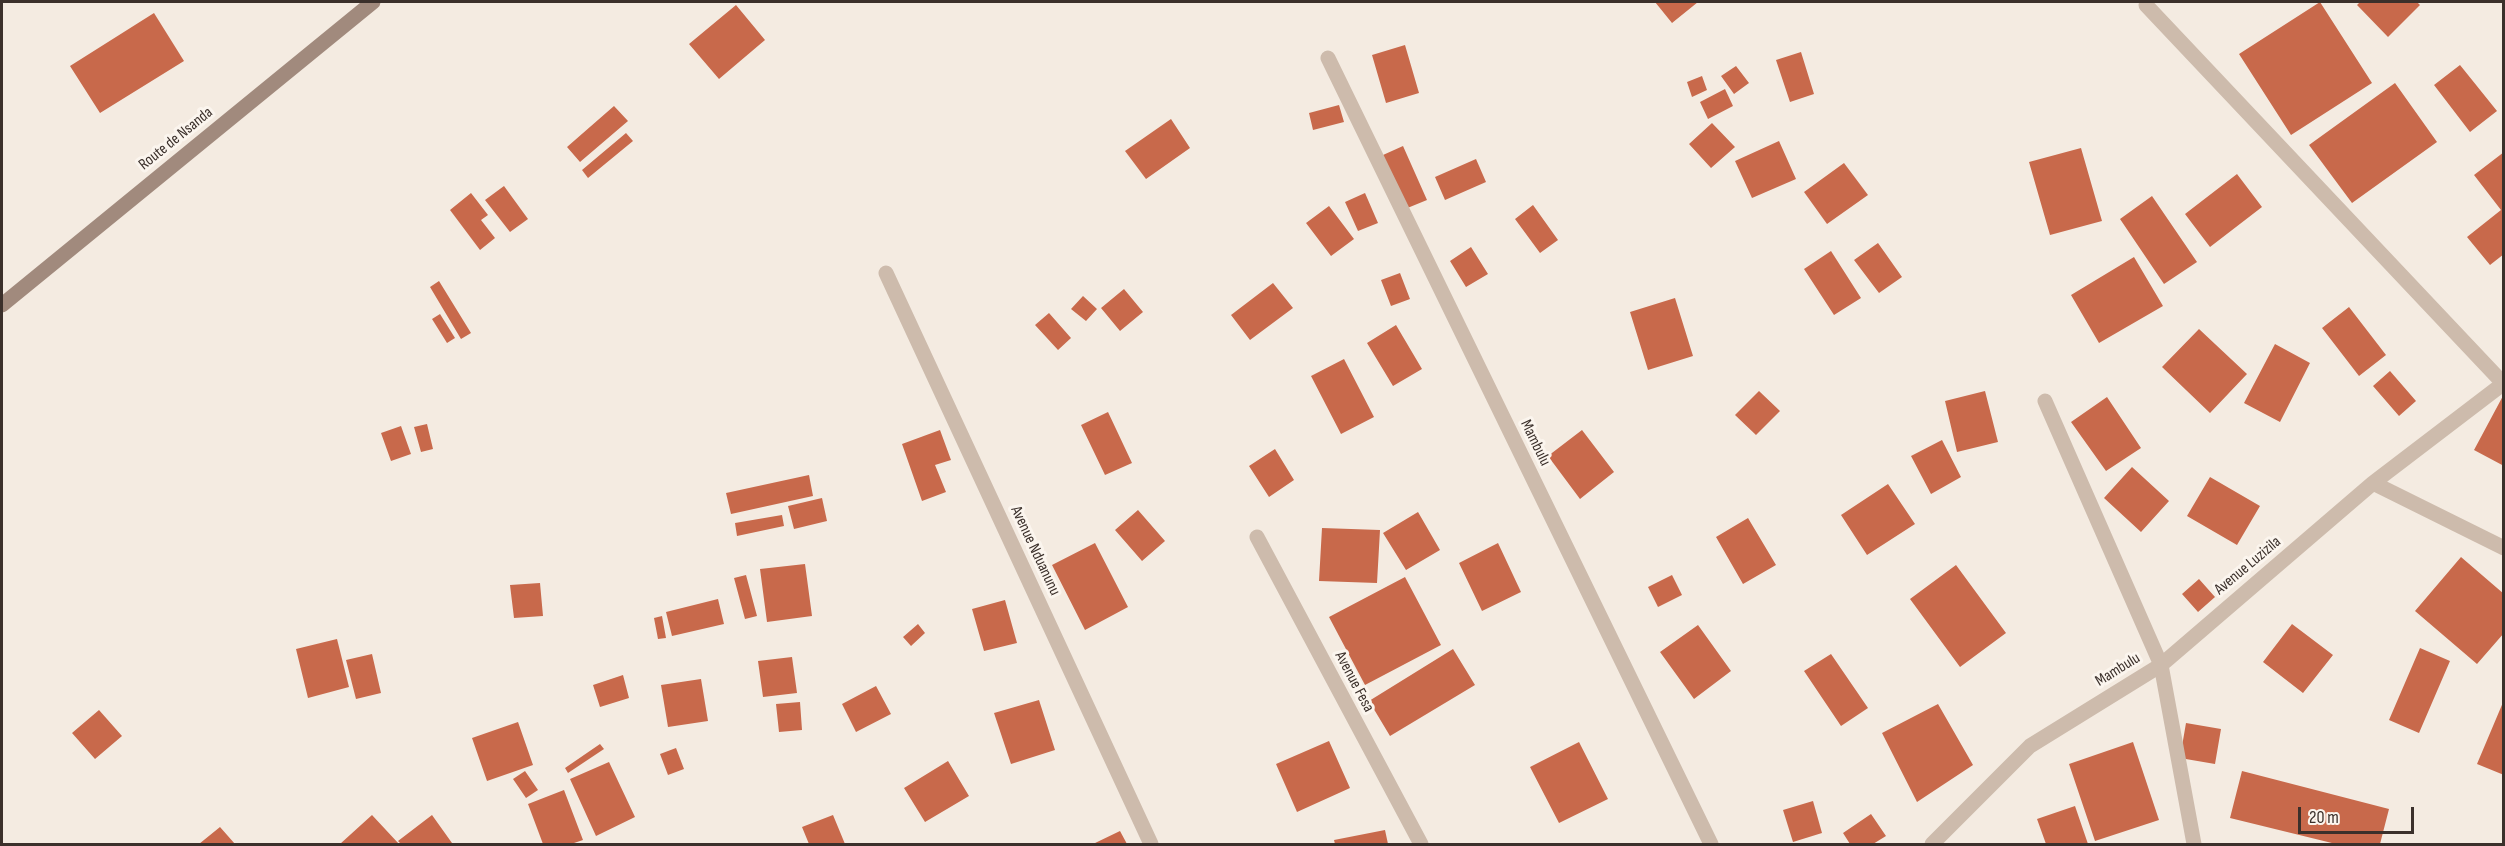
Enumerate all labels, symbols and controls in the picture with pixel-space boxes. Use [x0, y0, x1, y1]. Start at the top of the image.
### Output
street label: Route de Nsanda [135, 103, 217, 175]
street label: Mambulu [1516, 417, 1554, 469]
street label: Avenue Nduanunu [1006, 503, 1064, 599]
street label: Avenue Luzizila [2211, 533, 2285, 599]
street label: Avenue Fesa [1330, 648, 1378, 716]
street label: Mambulu [2092, 649, 2144, 691]
scale bar [2301, 795, 2416, 833]
text: 20 m [2309, 807, 2339, 828]

